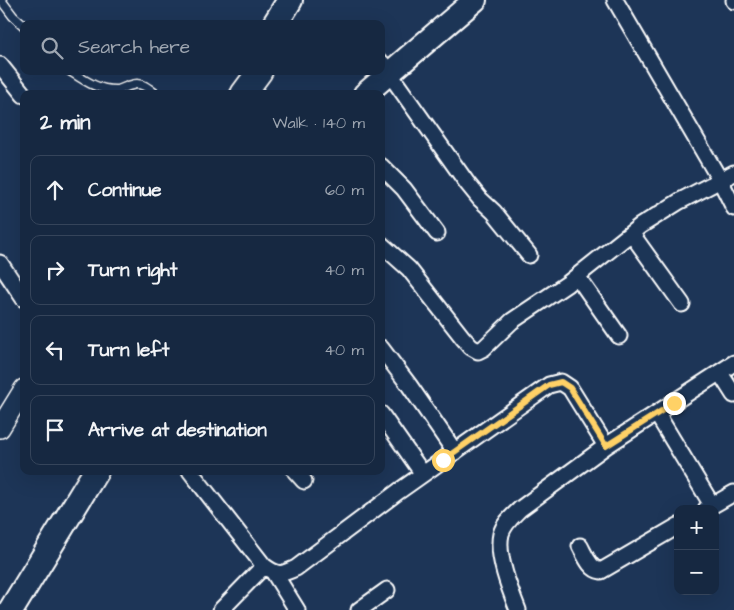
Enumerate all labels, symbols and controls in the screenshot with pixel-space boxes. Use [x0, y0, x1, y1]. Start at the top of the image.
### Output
search box [20, 20, 385, 75]
icon: search [38, 34, 66, 62]
text: Search here [78, 34, 190, 61]
text: 2 min [40, 108, 90, 137]
text: Walk · 140 m [273, 112, 365, 134]
icon: ahead [41, 176, 69, 204]
text: Continue [88, 177, 162, 204]
text: 60 m [325, 179, 364, 201]
icon: right [41, 256, 69, 284]
text: Turn right [88, 257, 177, 284]
text: 40 m [324, 259, 364, 281]
icon: left [41, 336, 69, 364]
text: Turn left [88, 337, 169, 364]
text: 40 m [324, 339, 364, 361]
route end [663, 392, 686, 415]
icon: arrive [41, 416, 69, 444]
text: Arrive at destination [88, 417, 267, 444]
route start [432, 449, 455, 472]
map controls [674, 505, 719, 595]
button: + [674, 505, 719, 550]
button: − [674, 550, 719, 595]

